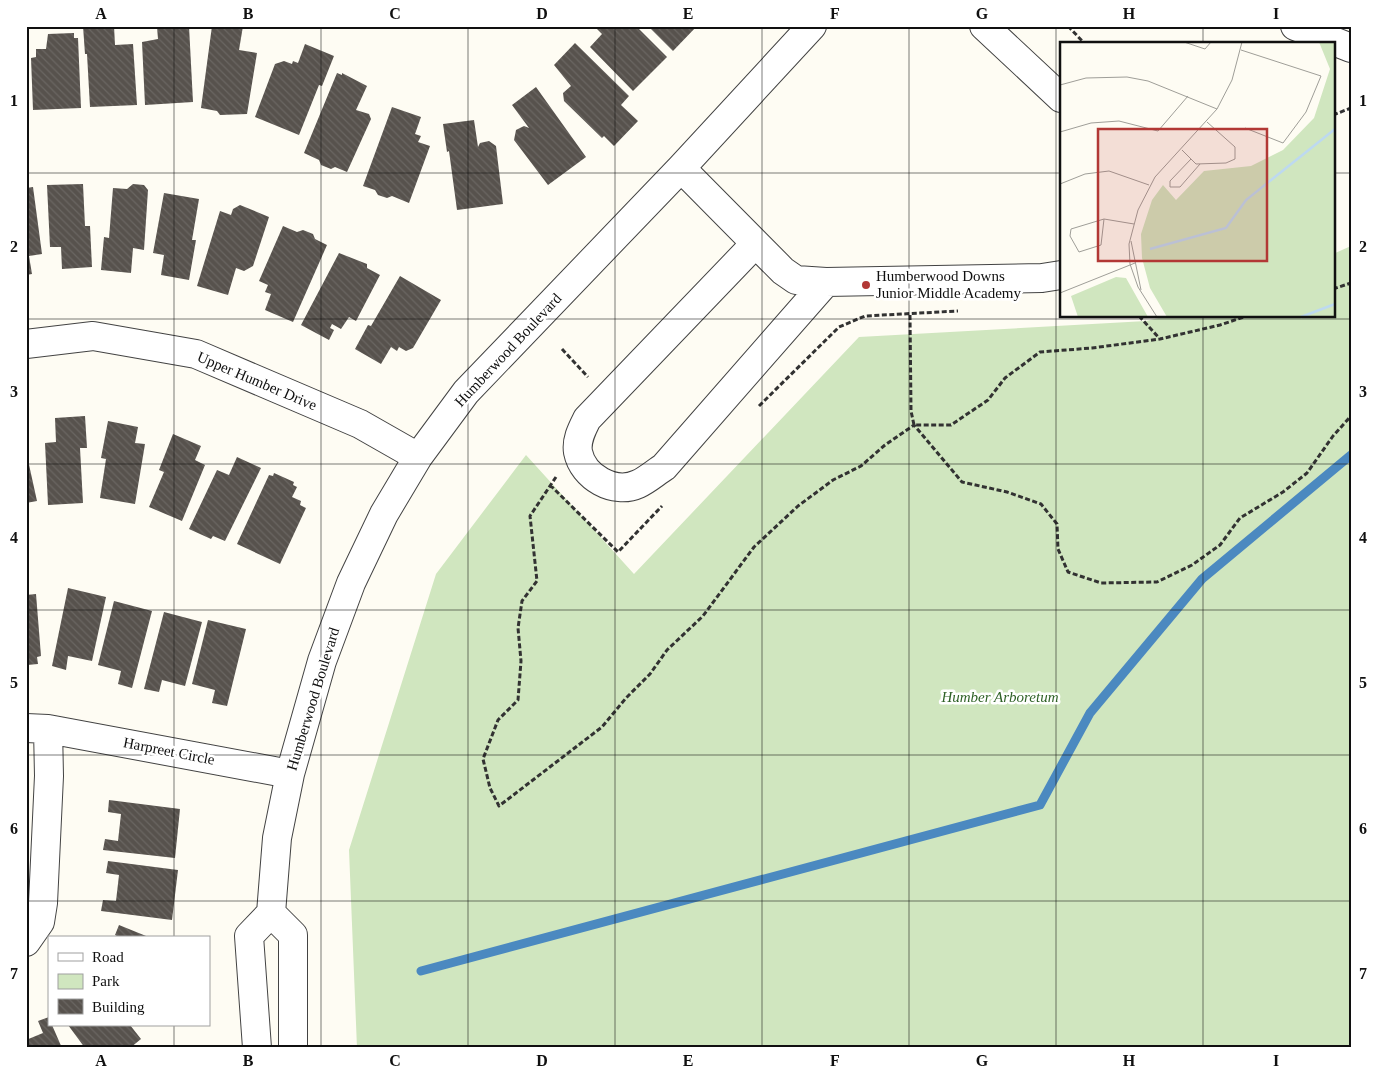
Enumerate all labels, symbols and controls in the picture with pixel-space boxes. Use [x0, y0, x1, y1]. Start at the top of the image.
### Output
text: A [95, 5, 107, 22]
text: B [243, 5, 254, 22]
text: C [389, 5, 401, 22]
text: D [536, 5, 548, 22]
text: E [683, 5, 693, 22]
text: F [830, 5, 840, 22]
text: G [976, 5, 989, 22]
text: H [1123, 5, 1136, 22]
text: I [1273, 5, 1279, 22]
inset map [1060, 42, 1334, 318]
text: 1 [10, 92, 18, 109]
text: 1 [1359, 92, 1367, 109]
text: 2 [10, 238, 18, 255]
text: 2 [1359, 238, 1367, 255]
place label: Humberwood Downs Junior Middle Academy [876, 268, 1021, 301]
marker: Humberwood Downs Junior Middle Academy [860, 279, 872, 291]
street label: Humberwood Boulevard [451, 290, 565, 410]
street label: Upper Humber Drive [195, 349, 319, 414]
text: 3 [10, 383, 18, 400]
text: 3 [1359, 383, 1367, 400]
text: 4 [10, 529, 18, 546]
text: 4 [1359, 529, 1367, 546]
street label: Humberwood Boulevard [284, 625, 343, 772]
text: 5 [10, 674, 18, 691]
text: 5 [1359, 674, 1367, 691]
park label: Humber Arboretum [940, 689, 1059, 705]
street label: Harpreet Circle [122, 734, 216, 768]
text: 6 [10, 820, 18, 837]
text: 6 [1359, 820, 1367, 837]
legend [48, 936, 210, 1026]
text: Road [92, 949, 124, 965]
text: 7 [10, 965, 18, 982]
text: 7 [1359, 965, 1367, 982]
text: Park [92, 973, 120, 989]
text: Building [92, 999, 145, 1015]
text: A [95, 1052, 107, 1069]
text: B [243, 1052, 254, 1069]
text: C [389, 1052, 401, 1069]
text: D [536, 1052, 548, 1069]
text: E [683, 1052, 693, 1069]
text: F [830, 1052, 840, 1069]
text: G [976, 1052, 989, 1069]
text: H [1123, 1052, 1136, 1069]
text: I [1273, 1052, 1279, 1069]

